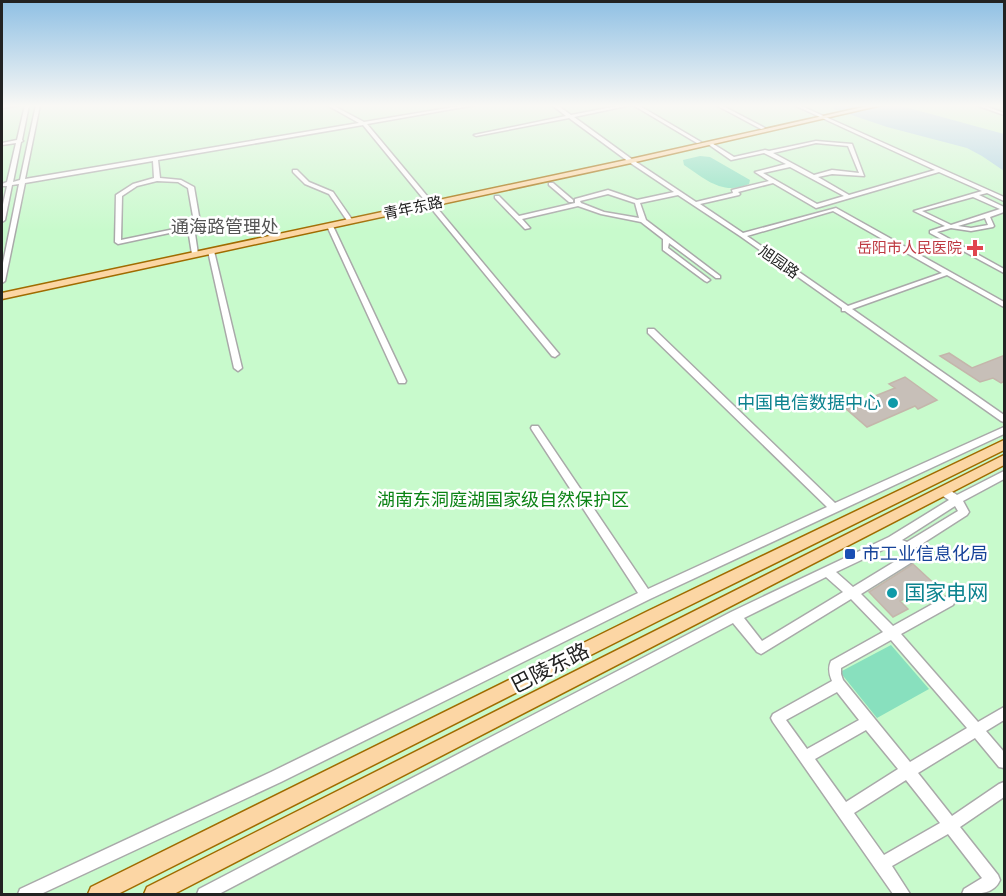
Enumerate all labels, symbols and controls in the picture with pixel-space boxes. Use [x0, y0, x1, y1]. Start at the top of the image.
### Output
street label: 青年东路 [381, 191, 445, 225]
district label: 通海路管理处 [171, 214, 279, 240]
place label: 岳阳市人民医院 [857, 237, 962, 259]
marker: 岳阳市人民医院 [966, 239, 984, 257]
street label: 旭园路 [754, 240, 804, 284]
place label: 中国电信数据中心 [737, 390, 881, 416]
marker: 中国电信数据中心 [886, 396, 900, 410]
park label: 湖南东洞庭湖国家级自然保护区 [377, 487, 629, 513]
place label: 市工业信息化局 [862, 541, 988, 567]
marker: 市工业信息化局 [843, 547, 857, 561]
place label: 国家电网 [904, 578, 988, 608]
marker: 国家电网 [885, 586, 899, 600]
street label: 巴陵东路 [506, 636, 594, 700]

